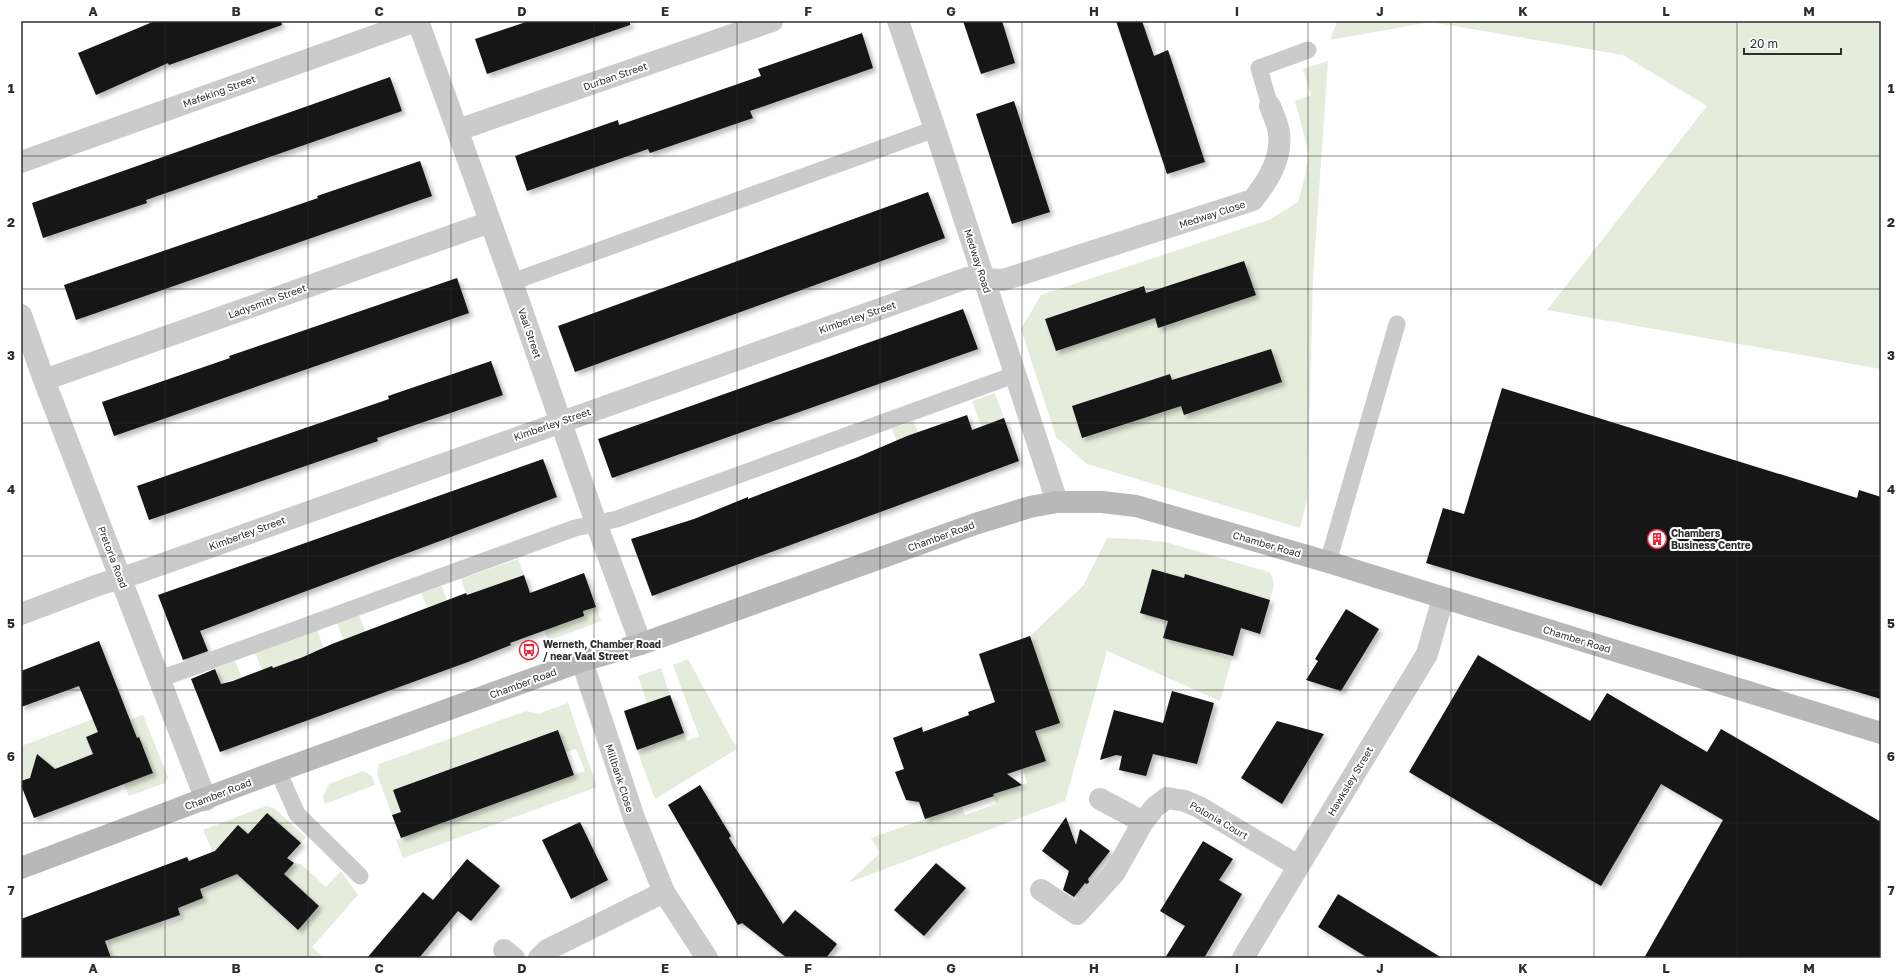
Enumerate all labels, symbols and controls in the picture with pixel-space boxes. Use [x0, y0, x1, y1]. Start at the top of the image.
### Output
text: A [88, 3, 98, 19]
text: B [231, 3, 241, 19]
text: C [374, 3, 384, 19]
text: D [517, 3, 527, 19]
text: E [661, 3, 669, 19]
text: F [804, 3, 812, 19]
text: G [946, 3, 956, 19]
text: H [1089, 3, 1099, 19]
text: I [1235, 3, 1239, 19]
text: J [1376, 3, 1384, 19]
text: K [1518, 3, 1528, 19]
text: L [1662, 3, 1670, 19]
text: M [1803, 3, 1815, 19]
scale bar [1744, 30, 1841, 56]
text: 20 m [1750, 36, 1778, 51]
street label: Durban Street [581, 59, 649, 93]
street label: Mafeking Street [181, 72, 257, 110]
text: 1 [8, 80, 15, 96]
text: 1 [1888, 80, 1895, 96]
street label: Medway Close [1177, 198, 1247, 230]
text: 2 [7, 214, 15, 230]
text: 2 [1887, 214, 1895, 230]
street label: Medway Road [962, 228, 994, 294]
street label: Ladysmith Street [226, 281, 308, 321]
street label: Kimberley Street [817, 298, 897, 336]
street label: Vaal Street [516, 306, 544, 360]
text: 3 [7, 347, 15, 363]
text: 3 [1887, 347, 1895, 363]
street label: Kimberley Street [512, 405, 592, 443]
text: 4 [7, 481, 15, 497]
text: 4 [1887, 481, 1895, 497]
street label: Kimberley Street [207, 514, 287, 552]
street label: Chamber Road [906, 518, 976, 554]
street label: Pretoria Road [96, 524, 130, 590]
place label: Chambers Business Centre [1671, 527, 1751, 551]
building icon: Chambers Business Centre [1646, 528, 1668, 550]
street label: Chamber Road [1232, 529, 1302, 559]
text: 5 [7, 615, 15, 631]
text: 5 [1887, 615, 1895, 631]
street label: Chamber Road [1542, 623, 1612, 655]
place label: Werneth, Chamber Road / near Vaal Street [543, 638, 661, 662]
bus stop icon: Werneth, Chamber Road / near Vaal Street [518, 639, 540, 661]
street label: Chamber Road [488, 665, 558, 701]
street label: Millbank Close [603, 742, 637, 814]
street label: Hawksley Street [1325, 744, 1375, 818]
text: 6 [7, 748, 15, 764]
text: 6 [1887, 748, 1895, 764]
street label: Chamber Road [183, 776, 253, 812]
street label: Polonia Court [1188, 798, 1250, 842]
text: 7 [7, 882, 15, 898]
text: 7 [1887, 882, 1895, 898]
text: A [88, 960, 98, 976]
text: B [231, 960, 241, 976]
text: C [374, 960, 384, 976]
text: D [517, 960, 527, 976]
text: E [661, 960, 669, 976]
text: F [804, 960, 812, 976]
text: G [946, 960, 956, 976]
text: H [1089, 960, 1099, 976]
text: I [1235, 960, 1239, 976]
text: J [1376, 960, 1384, 976]
text: K [1518, 960, 1528, 976]
text: L [1662, 960, 1670, 976]
text: M [1803, 960, 1815, 976]

